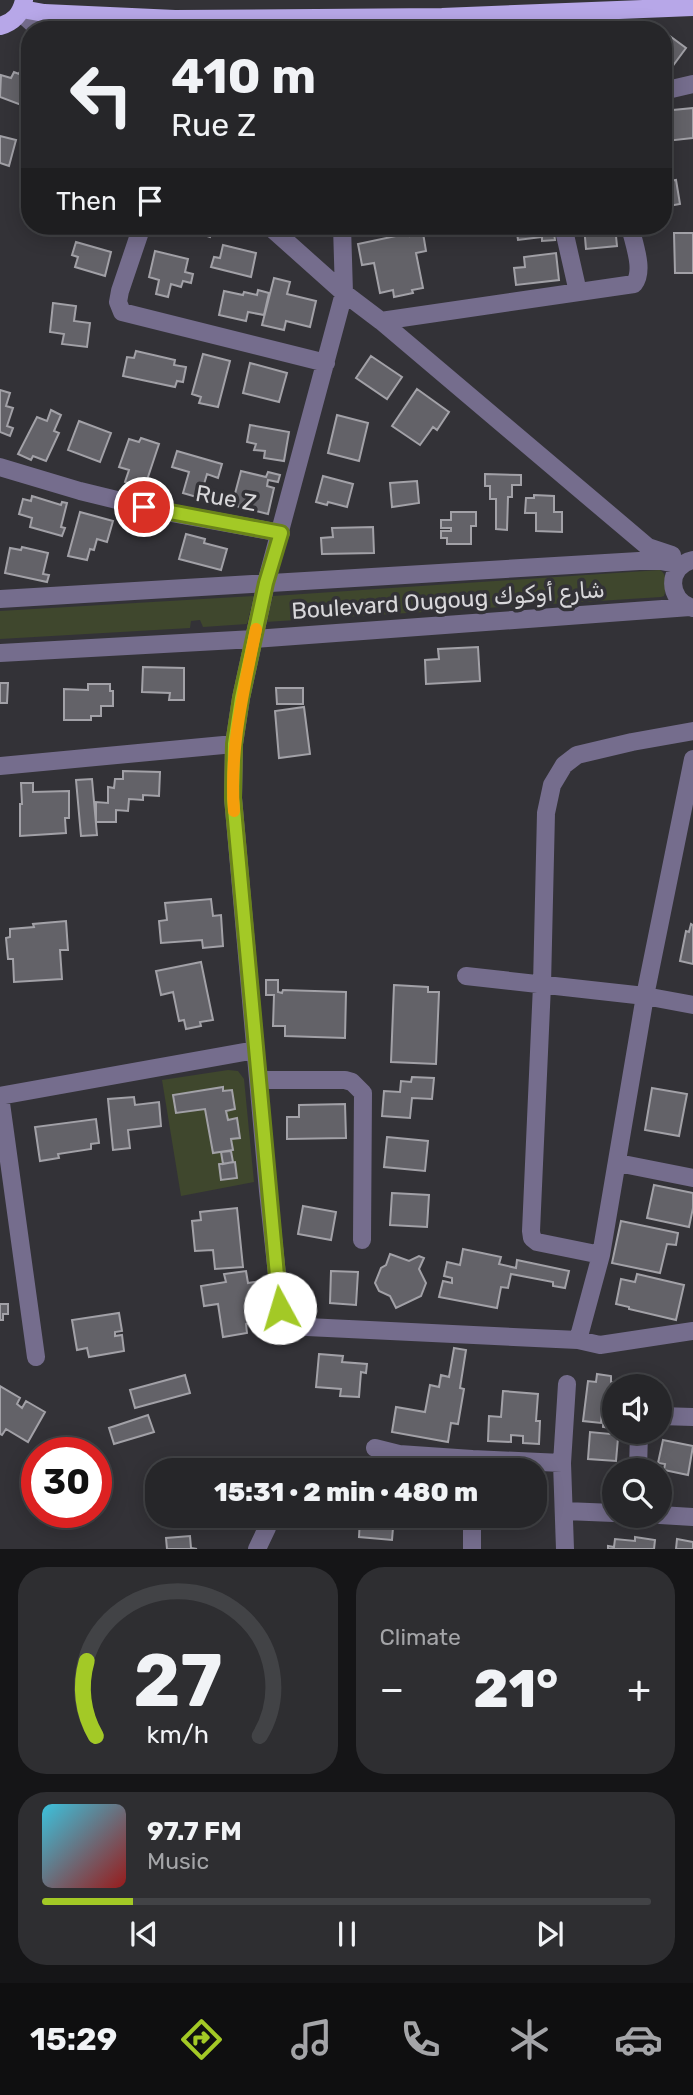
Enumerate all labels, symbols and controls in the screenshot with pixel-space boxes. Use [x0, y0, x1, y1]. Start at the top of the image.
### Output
text: 410 m [171, 47, 316, 105]
icon: left [56, 49, 147, 140]
text: Rue Z [171, 106, 256, 144]
icon: arrive [131, 182, 169, 220]
text: Then [56, 186, 117, 217]
pin [114, 477, 174, 537]
street label: Rue Z [193, 479, 259, 517]
icon: arrive [125, 488, 163, 526]
street label: Boulevard Ougoug شارع أوكوك [290, 575, 606, 627]
position arrow [243, 1271, 317, 1345]
map controls [602, 1374, 672, 1528]
button: sound [602, 1374, 672, 1444]
speed limit sign: 30 [21, 1437, 112, 1528]
button: search [602, 1458, 672, 1528]
text: 15:31 · 2 min · 480 m [214, 1477, 478, 1508]
text: Climate [380, 1623, 461, 1651]
text: 27 [133, 1639, 222, 1725]
text: 21° [474, 1658, 558, 1720]
text: − [380, 1666, 404, 1712]
text: + [627, 1666, 651, 1712]
text: km/h [147, 1720, 209, 1749]
text: 97.7 FM [147, 1816, 242, 1847]
text: Music [147, 1847, 209, 1875]
icon: previous [125, 1915, 163, 1953]
icon: pause [328, 1915, 366, 1953]
icon: next [531, 1915, 569, 1953]
icon: directions [177, 2015, 226, 2064]
icon: music [287, 2015, 336, 2064]
icon: phone [396, 2015, 445, 2064]
icon: climate [505, 2015, 554, 2064]
icon: car [614, 2015, 663, 2064]
text: 15:29 [30, 2020, 117, 2058]

